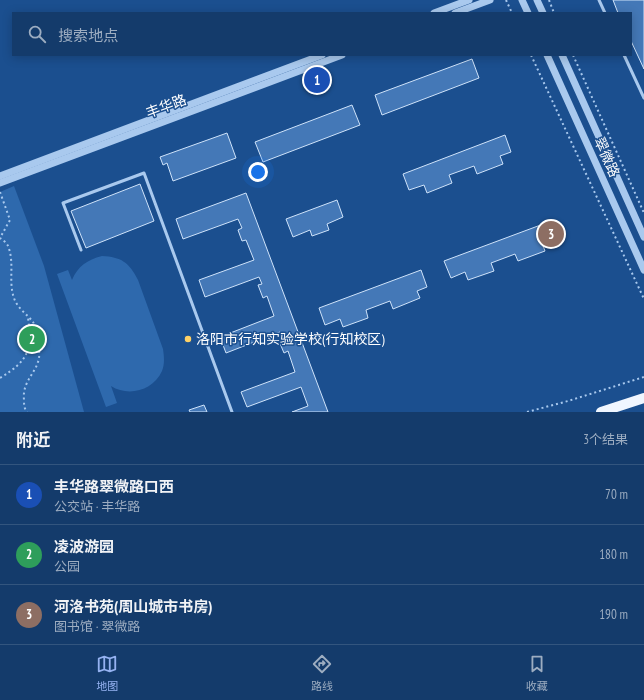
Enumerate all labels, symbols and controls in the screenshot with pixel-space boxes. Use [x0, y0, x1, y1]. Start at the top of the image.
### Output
search box [12, 12, 632, 56]
icon: search [26, 23, 48, 45]
text: 搜索地点 [58, 26, 118, 45]
pin: 1 [304, 65, 330, 95]
street label: 丰华路 [143, 90, 189, 122]
street label: 翠微路 [590, 134, 624, 180]
your location [248, 162, 268, 182]
pin: 3 [538, 219, 564, 249]
pin: 2 [19, 324, 45, 354]
place label: 洛阳市行知实验学校(行知校区) [196, 330, 385, 348]
marker: 洛阳市行知实验学校(行知校区) [183, 334, 193, 344]
text: 附近 [16, 429, 50, 451]
text: 3个结果 [583, 431, 628, 448]
text: 丰华路翠微路口西 [54, 477, 174, 496]
text: 1 [26, 486, 32, 503]
text: 70 m [605, 486, 628, 503]
text: 公交站 · 丰华路 [54, 498, 140, 515]
text: 凌波游园 [54, 537, 114, 556]
text: 2 [26, 546, 32, 563]
text: 180 m [599, 546, 628, 563]
text: 公园 [54, 558, 80, 575]
text: 河洛书苑(周山城市书房) [54, 597, 212, 616]
text: 3 [26, 606, 32, 623]
text: 190 m [599, 606, 628, 623]
text: 图书馆 · 翠微路 [54, 618, 140, 635]
tab: 地图 [96, 653, 118, 693]
tab: 路线 [311, 653, 333, 693]
tab: 收藏 [526, 653, 548, 693]

